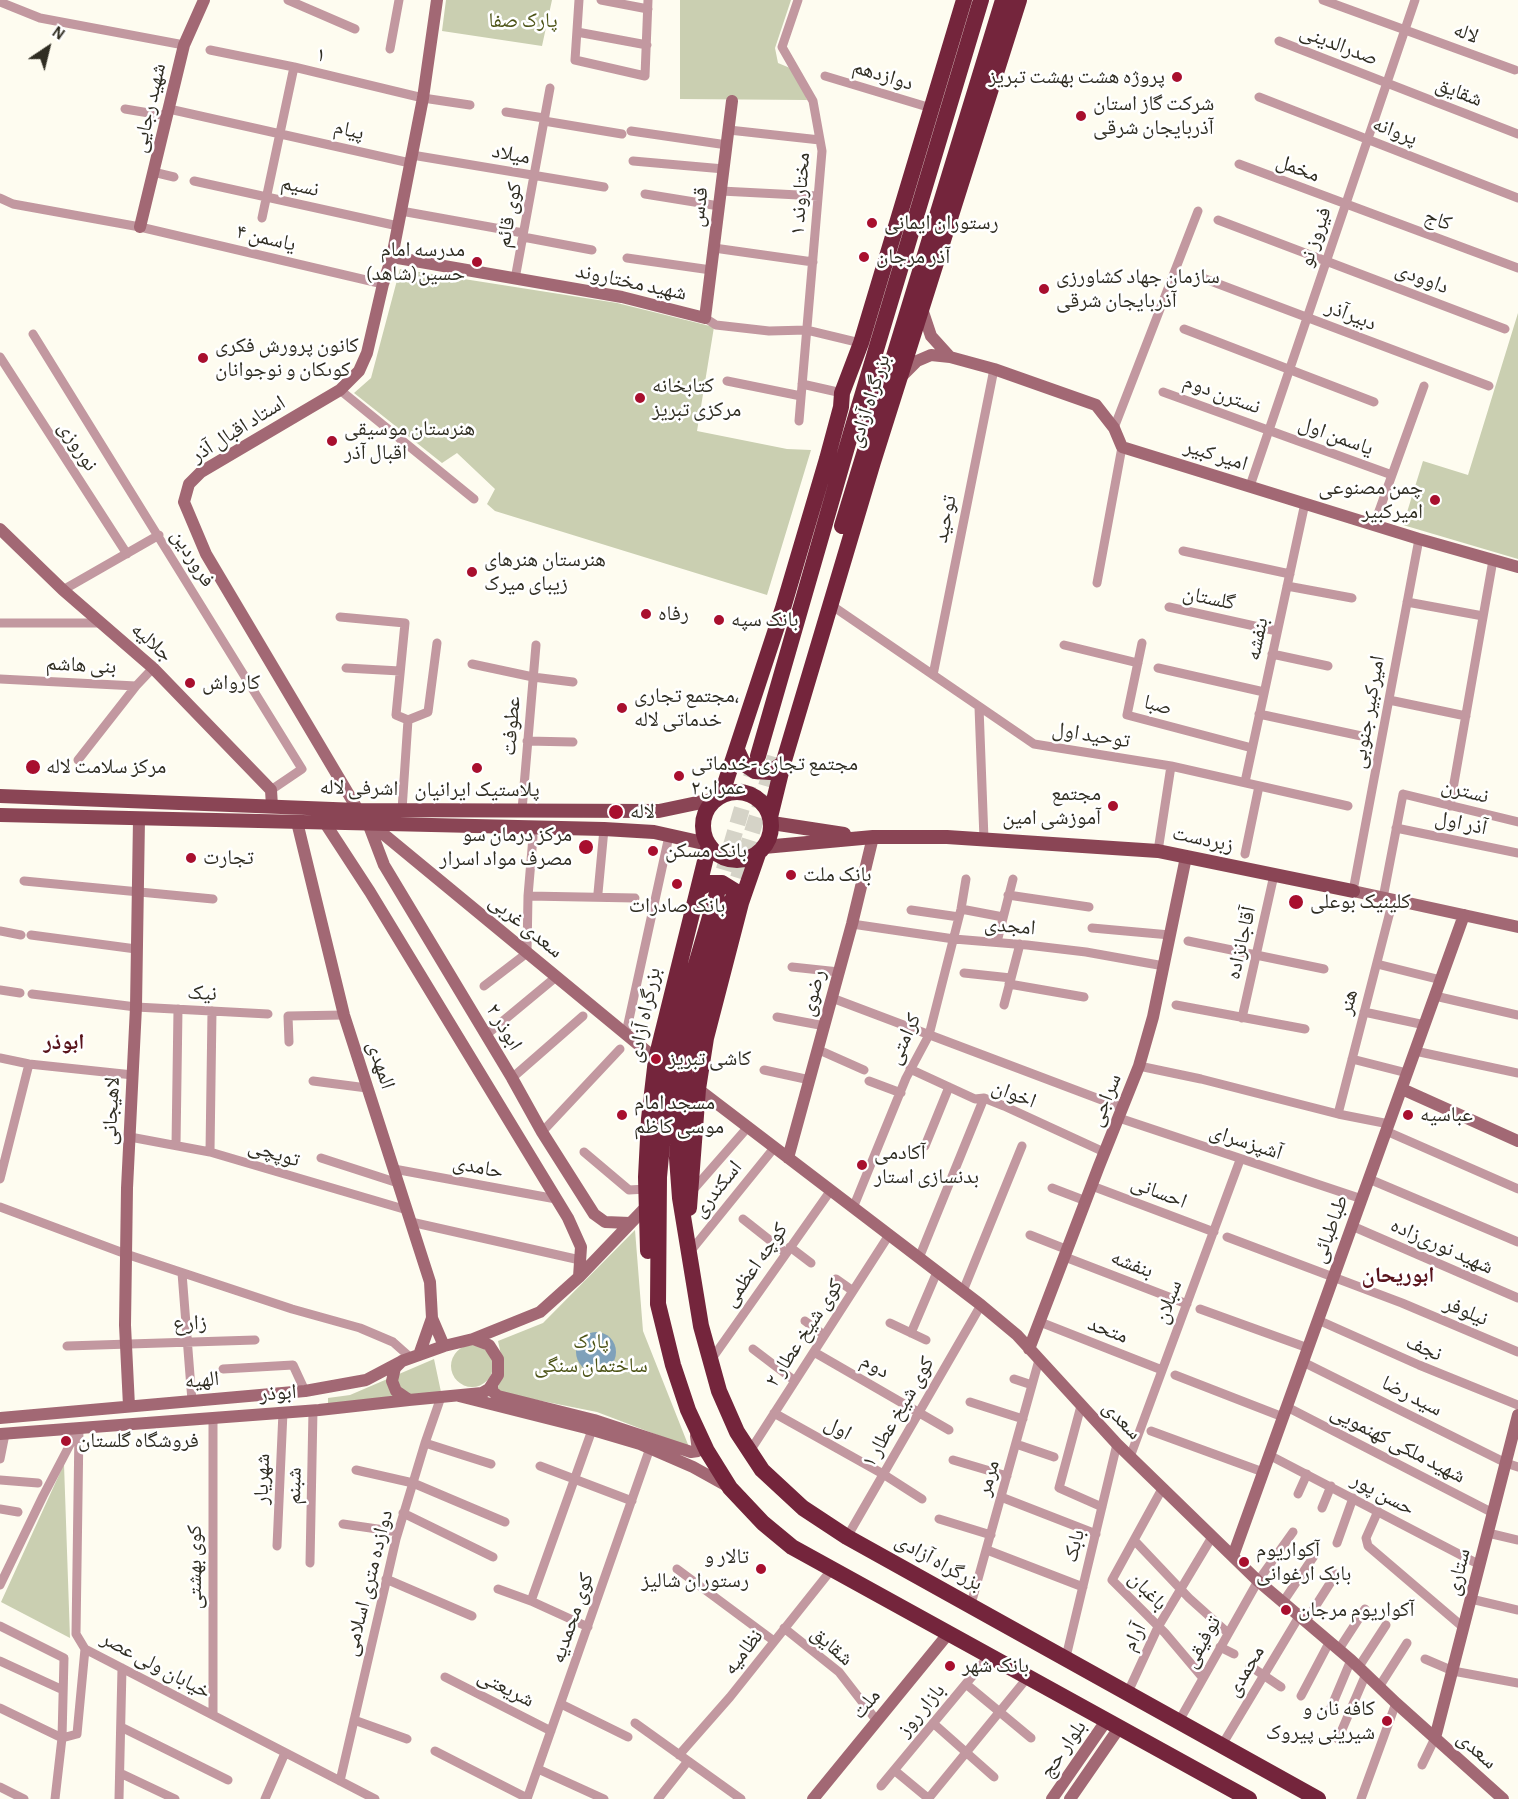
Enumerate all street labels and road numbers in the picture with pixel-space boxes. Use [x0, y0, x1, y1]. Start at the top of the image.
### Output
street label: لاله [1450, 17, 1482, 49]
street label: صدرالدینی [1296, 19, 1382, 71]
street label: ۱ [314, 42, 328, 68]
street label: دوازدهم [850, 54, 916, 96]
street label: شهید رجایی [126, 61, 172, 155]
street label: شقایق [1432, 72, 1486, 112]
street label: پروانه [1369, 111, 1421, 151]
street label: پیام [331, 114, 367, 146]
street label: میلاد [490, 138, 532, 170]
street label: مخمل [1273, 148, 1323, 188]
street label: مختاروند ۱ [785, 152, 815, 236]
street label: نسیم [279, 170, 321, 202]
street label: کوی قائم [490, 180, 528, 250]
street label: قدس [684, 186, 714, 228]
street label: کاج [1421, 203, 1455, 237]
street label: فیروز نو [1293, 204, 1337, 270]
street label: یاسمن ۴ [234, 219, 298, 257]
street label: داوودی [1392, 256, 1452, 300]
street label: شهید مختاروند [573, 258, 689, 306]
street label: دبیرآذر [1322, 294, 1380, 336]
street label: بزرگراه آزادی [842, 351, 896, 451]
street label: نسترن دوم [1180, 368, 1264, 420]
street label: استاد اقبال آذر [186, 390, 290, 468]
street label: یاسمن اول [1295, 411, 1377, 461]
street label: نوروزی [53, 416, 103, 476]
street label: امیر کبیر [1181, 433, 1251, 477]
street label: توحید [928, 493, 962, 545]
street label: فروردین [166, 524, 220, 592]
street label: گلستان [1180, 580, 1238, 616]
street label: بنفشه [1240, 615, 1274, 663]
street label: جلالیه [126, 617, 178, 667]
street label: بنی هاشم [45, 651, 117, 679]
street label: امیرکبیر جنوبی [1346, 653, 1390, 771]
street label: صبا [1141, 689, 1175, 721]
street label: عطوفت [496, 695, 526, 757]
street label: توحید اول [1050, 716, 1132, 754]
street label: نسترن [1439, 773, 1491, 809]
street label: اشرفی لاله [319, 775, 399, 801]
street label: آذر اول [1433, 805, 1489, 841]
street label: زبردست [1170, 820, 1236, 858]
street label: سعدی غربی [484, 888, 568, 964]
street label: آقاجانزاده [1220, 904, 1262, 982]
street label: امجدی [983, 911, 1037, 941]
street label: بزرگراه آزادی [622, 965, 666, 1065]
street label: رضوی [795, 967, 831, 1019]
street label: نیک [187, 980, 217, 1006]
street label: هنر [1333, 987, 1363, 1017]
street label: ابوذر ۲ [480, 999, 528, 1055]
street label: کرامتی [882, 1009, 926, 1069]
street label: المهدی [361, 1038, 401, 1092]
street label: سراجی [1083, 1070, 1127, 1130]
street label: اخوان [988, 1074, 1040, 1114]
street label: لاهیجانی [97, 1076, 125, 1146]
street label: آشپزسرای [1206, 1118, 1286, 1166]
street label: توپچی [245, 1133, 303, 1173]
street label: حامدی [450, 1150, 506, 1184]
street label: اسکندری [687, 1156, 747, 1222]
street label: احسانی [1128, 1170, 1190, 1214]
street label: طباطبائی [1306, 1191, 1354, 1267]
street label: شهید نوری‌زاده [1387, 1212, 1497, 1280]
street label: کوچه اعظمی [717, 1218, 793, 1312]
street label: بنفشه [1107, 1244, 1157, 1284]
street label: کوی شیخ عطار ۲ [760, 1274, 848, 1392]
street label: سبلان [1148, 1277, 1188, 1327]
street label: نیلوفر [1440, 1290, 1492, 1332]
street label: زارع [173, 1310, 207, 1336]
street label: متحد [1084, 1311, 1132, 1349]
street label: نجف [1402, 1329, 1446, 1367]
street label: دوم [856, 1348, 894, 1384]
street label: کوی شیخ عطار ۱ [856, 1352, 940, 1472]
street label: الهیه [184, 1366, 220, 1394]
street label: سید رضا [1377, 1370, 1447, 1422]
street label: ابوذر [258, 1379, 298, 1407]
street label: سعدی [1097, 1395, 1147, 1445]
street label: شهید ملکی کهنمویی [1326, 1399, 1470, 1489]
street label: اول [820, 1410, 856, 1446]
street label: شهریار [249, 1453, 275, 1505]
street label: مرمر [971, 1457, 1005, 1499]
street label: شبنم [281, 1467, 307, 1505]
street label: حسن پور [1347, 1467, 1419, 1521]
street label: دوازده متری اسلامی [338, 1507, 398, 1659]
street label: کوی بهشتی [182, 1525, 208, 1609]
street label: بابک [1058, 1527, 1090, 1565]
street label: بزرگراه آزادی [891, 1528, 987, 1596]
street label: ستاری [1440, 1546, 1476, 1598]
street label: باغبان [1123, 1566, 1173, 1616]
street label: کوی محمدیه [545, 1570, 599, 1666]
street label: توفیقی [1177, 1611, 1227, 1673]
street label: آرام [1116, 1619, 1152, 1655]
street label: شقایق [806, 1621, 858, 1671]
street label: نظامیه [717, 1624, 769, 1680]
street label: خیابان ولی عصر [97, 1626, 215, 1704]
street label: محمدی [1220, 1641, 1270, 1701]
street label: شریعتی [473, 1663, 539, 1713]
street label: بازار روز [891, 1678, 951, 1742]
street label: ملت [846, 1684, 886, 1724]
street label: بلوار حج [1034, 1715, 1092, 1783]
street label: سعدی [1452, 1725, 1502, 1775]

